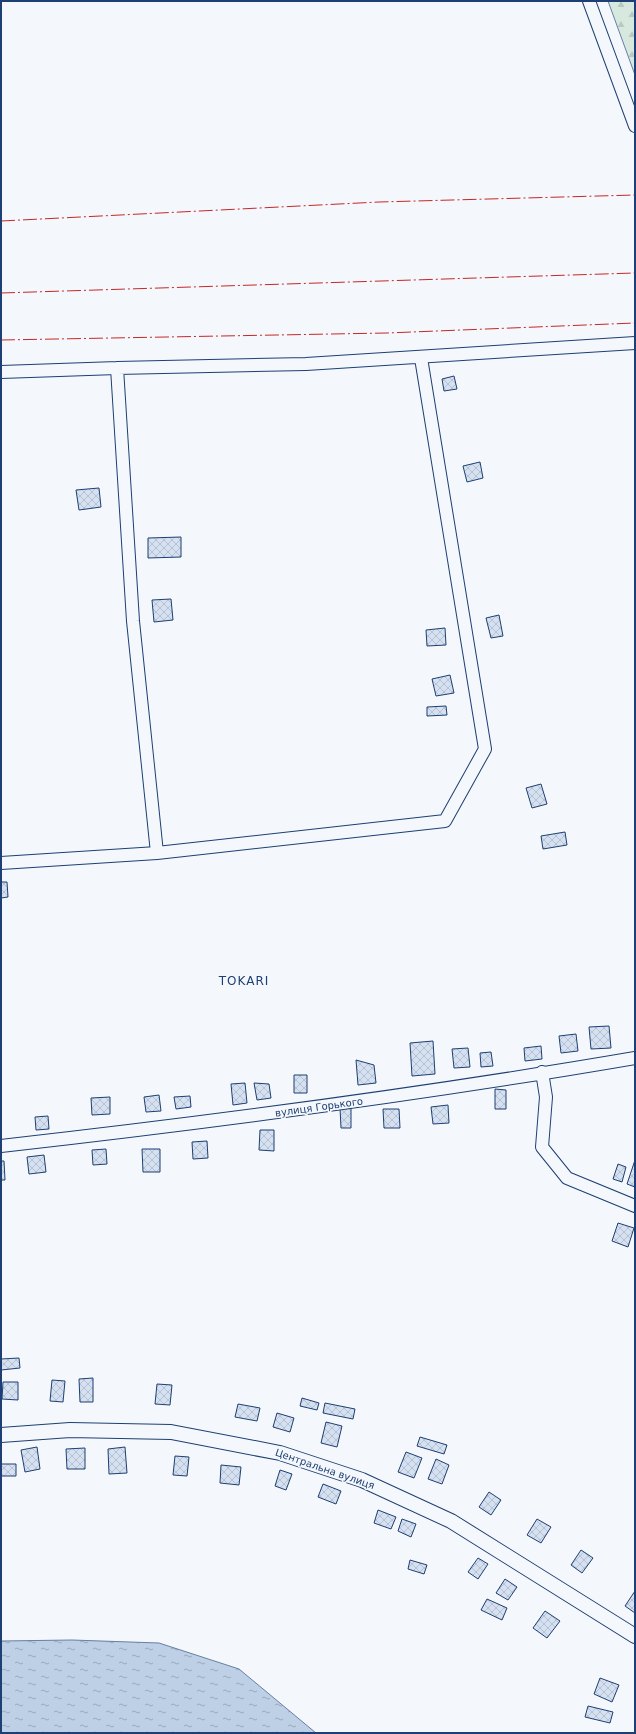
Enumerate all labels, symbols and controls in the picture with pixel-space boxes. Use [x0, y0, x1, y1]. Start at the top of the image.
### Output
district label: TOKARI [218, 974, 269, 988]
street label: вулиця Горького [274, 1095, 364, 1119]
street label: Центральна вулиця [274, 1447, 376, 1491]

